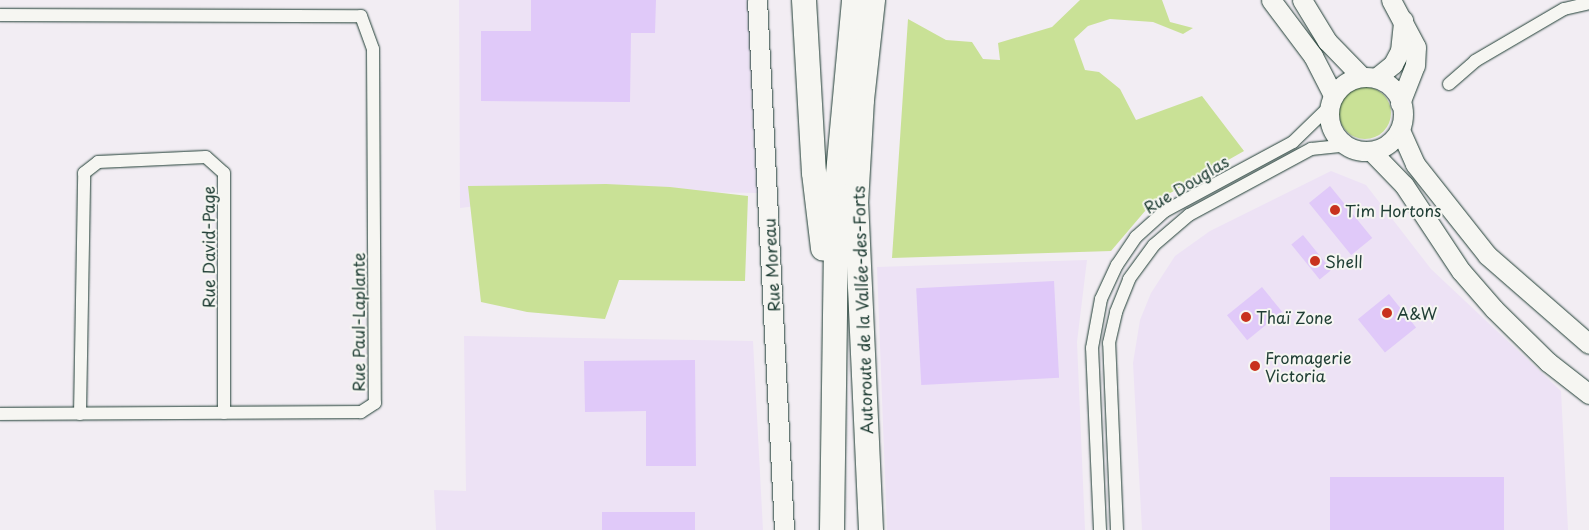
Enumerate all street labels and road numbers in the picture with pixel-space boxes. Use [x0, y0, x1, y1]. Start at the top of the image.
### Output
street label: Rue Douglas [1140, 151, 1232, 217]
street label: Rue David-Page [198, 185, 218, 309]
street label: Autoroute de la Vallée-des-Forts [848, 185, 876, 435]
street label: Rue Moreau [759, 218, 783, 312]
street label: Rue Paul-Laplante [348, 252, 368, 392]

